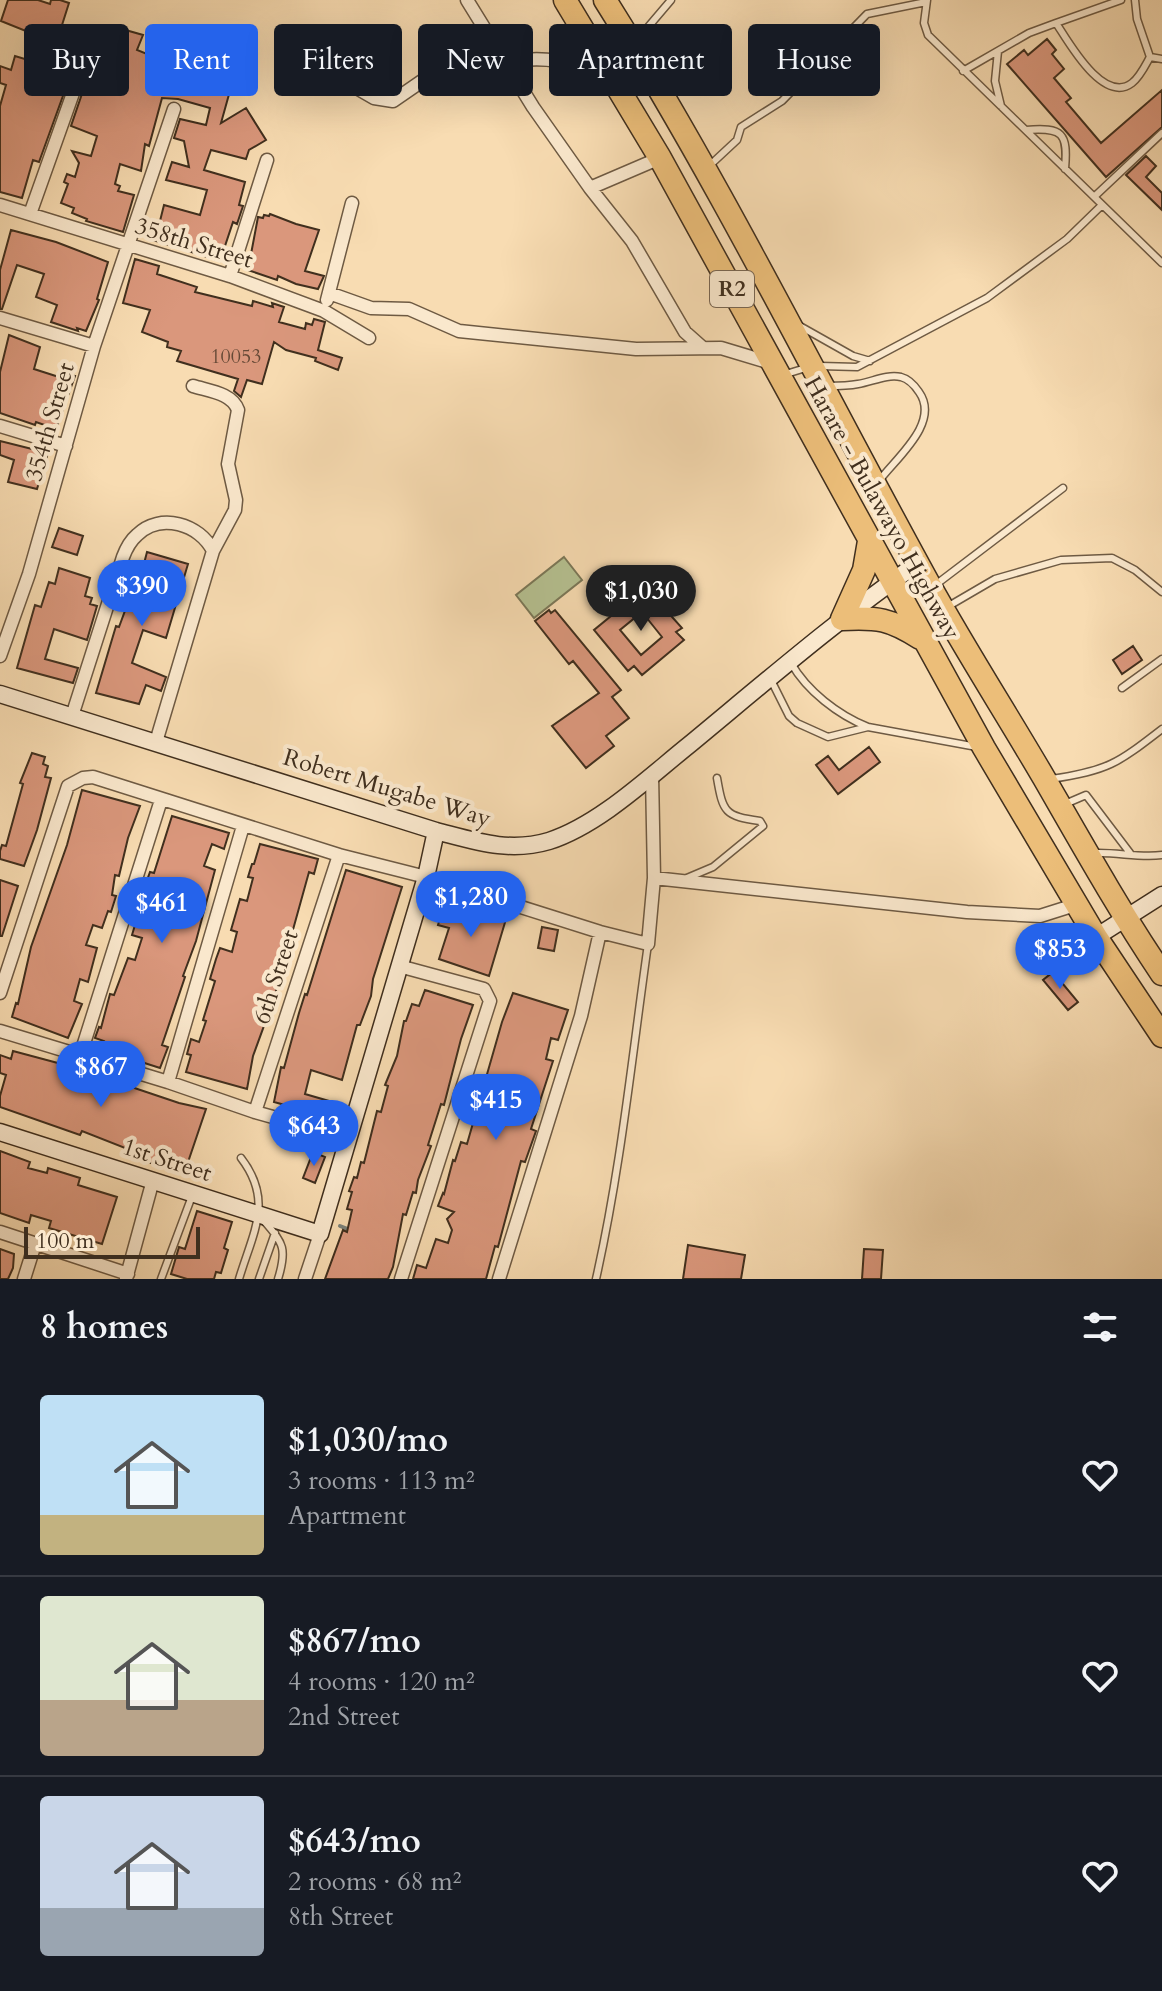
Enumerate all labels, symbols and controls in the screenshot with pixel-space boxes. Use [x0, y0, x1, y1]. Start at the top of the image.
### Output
chip: Buy [24, 24, 129, 96]
chip: Rent [145, 24, 258, 96]
chip: Filters [274, 24, 402, 96]
chip: New [418, 24, 533, 96]
chip: Apartment [549, 24, 732, 96]
chip: House [748, 24, 880, 96]
street label: 358th Street [131, 209, 257, 277]
road number: R2 [710, 271, 754, 307]
house number: 10053 [210, 343, 262, 370]
street label: 354th Street [17, 359, 83, 485]
street label: Harare - Bulawayo Highway [796, 370, 968, 646]
pin: $390 [95, 560, 189, 628]
pin: $1,030 [576, 565, 706, 633]
text: $390 [115, 568, 169, 603]
text: $1,030 [604, 573, 678, 608]
street label: Robert Mugabe Way [279, 741, 495, 835]
pin: $1,280 [406, 871, 536, 939]
pin: $461 [115, 877, 209, 945]
text: $1,280 [434, 879, 508, 914]
text: $461 [135, 885, 189, 920]
pin: $853 [1013, 923, 1107, 991]
street label: 6th Street [245, 925, 307, 1028]
text: $853 [1033, 931, 1087, 966]
pin: $867 [54, 1041, 148, 1109]
text: $867 [74, 1049, 128, 1084]
pin: $415 [449, 1074, 543, 1142]
text: $415 [469, 1082, 523, 1117]
pin: $643 [267, 1100, 361, 1168]
text: $643 [287, 1108, 341, 1143]
street label: 1st Street [118, 1130, 216, 1190]
scale bar [24, 1223, 200, 1259]
text: 100 m [36, 1226, 94, 1256]
text: 8 homes [40, 1304, 168, 1350]
icon: filters [1078, 1305, 1122, 1349]
text: $1,030/mo [288, 1417, 448, 1463]
icon: home [104, 1427, 200, 1523]
icon: heart [1078, 1453, 1122, 1497]
text: 3 rooms · 113 m² [288, 1463, 475, 1498]
text: Apartment [288, 1498, 406, 1533]
text: $867/mo [288, 1618, 421, 1664]
icon: home [104, 1628, 200, 1724]
icon: heart [1078, 1654, 1122, 1698]
text: 4 rooms · 120 m² [288, 1664, 475, 1699]
text: 2nd Street [288, 1699, 399, 1734]
text: $643/mo [288, 1818, 421, 1864]
icon: home [104, 1828, 200, 1924]
icon: heart [1078, 1854, 1122, 1898]
text: 2 rooms · 68 m² [288, 1864, 461, 1899]
text: 8th Street [288, 1899, 393, 1934]

